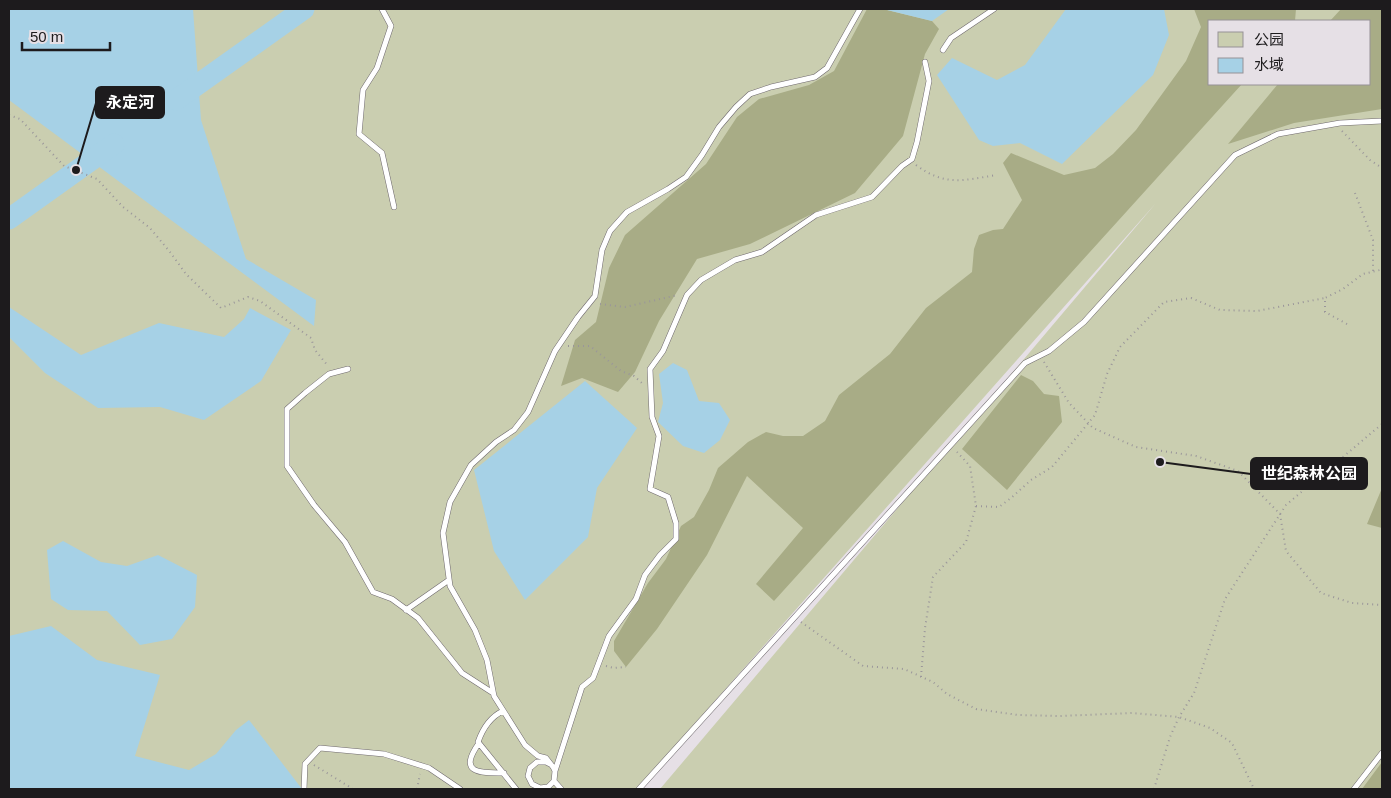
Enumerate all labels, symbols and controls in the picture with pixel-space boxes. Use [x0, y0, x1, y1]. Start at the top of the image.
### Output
scale bar [22, 20, 110, 52]
legend [1208, 20, 1371, 85]
text: 50 m [30, 28, 63, 45]
text: 公园 [1254, 31, 1284, 48]
text: 水域 [1254, 56, 1284, 73]
callout: 永定河 [96, 87, 164, 118]
text: 永定河 [106, 94, 154, 111]
callout: 世纪森林公园 [1251, 458, 1367, 489]
text: 世纪森林公园 [1261, 465, 1357, 482]

